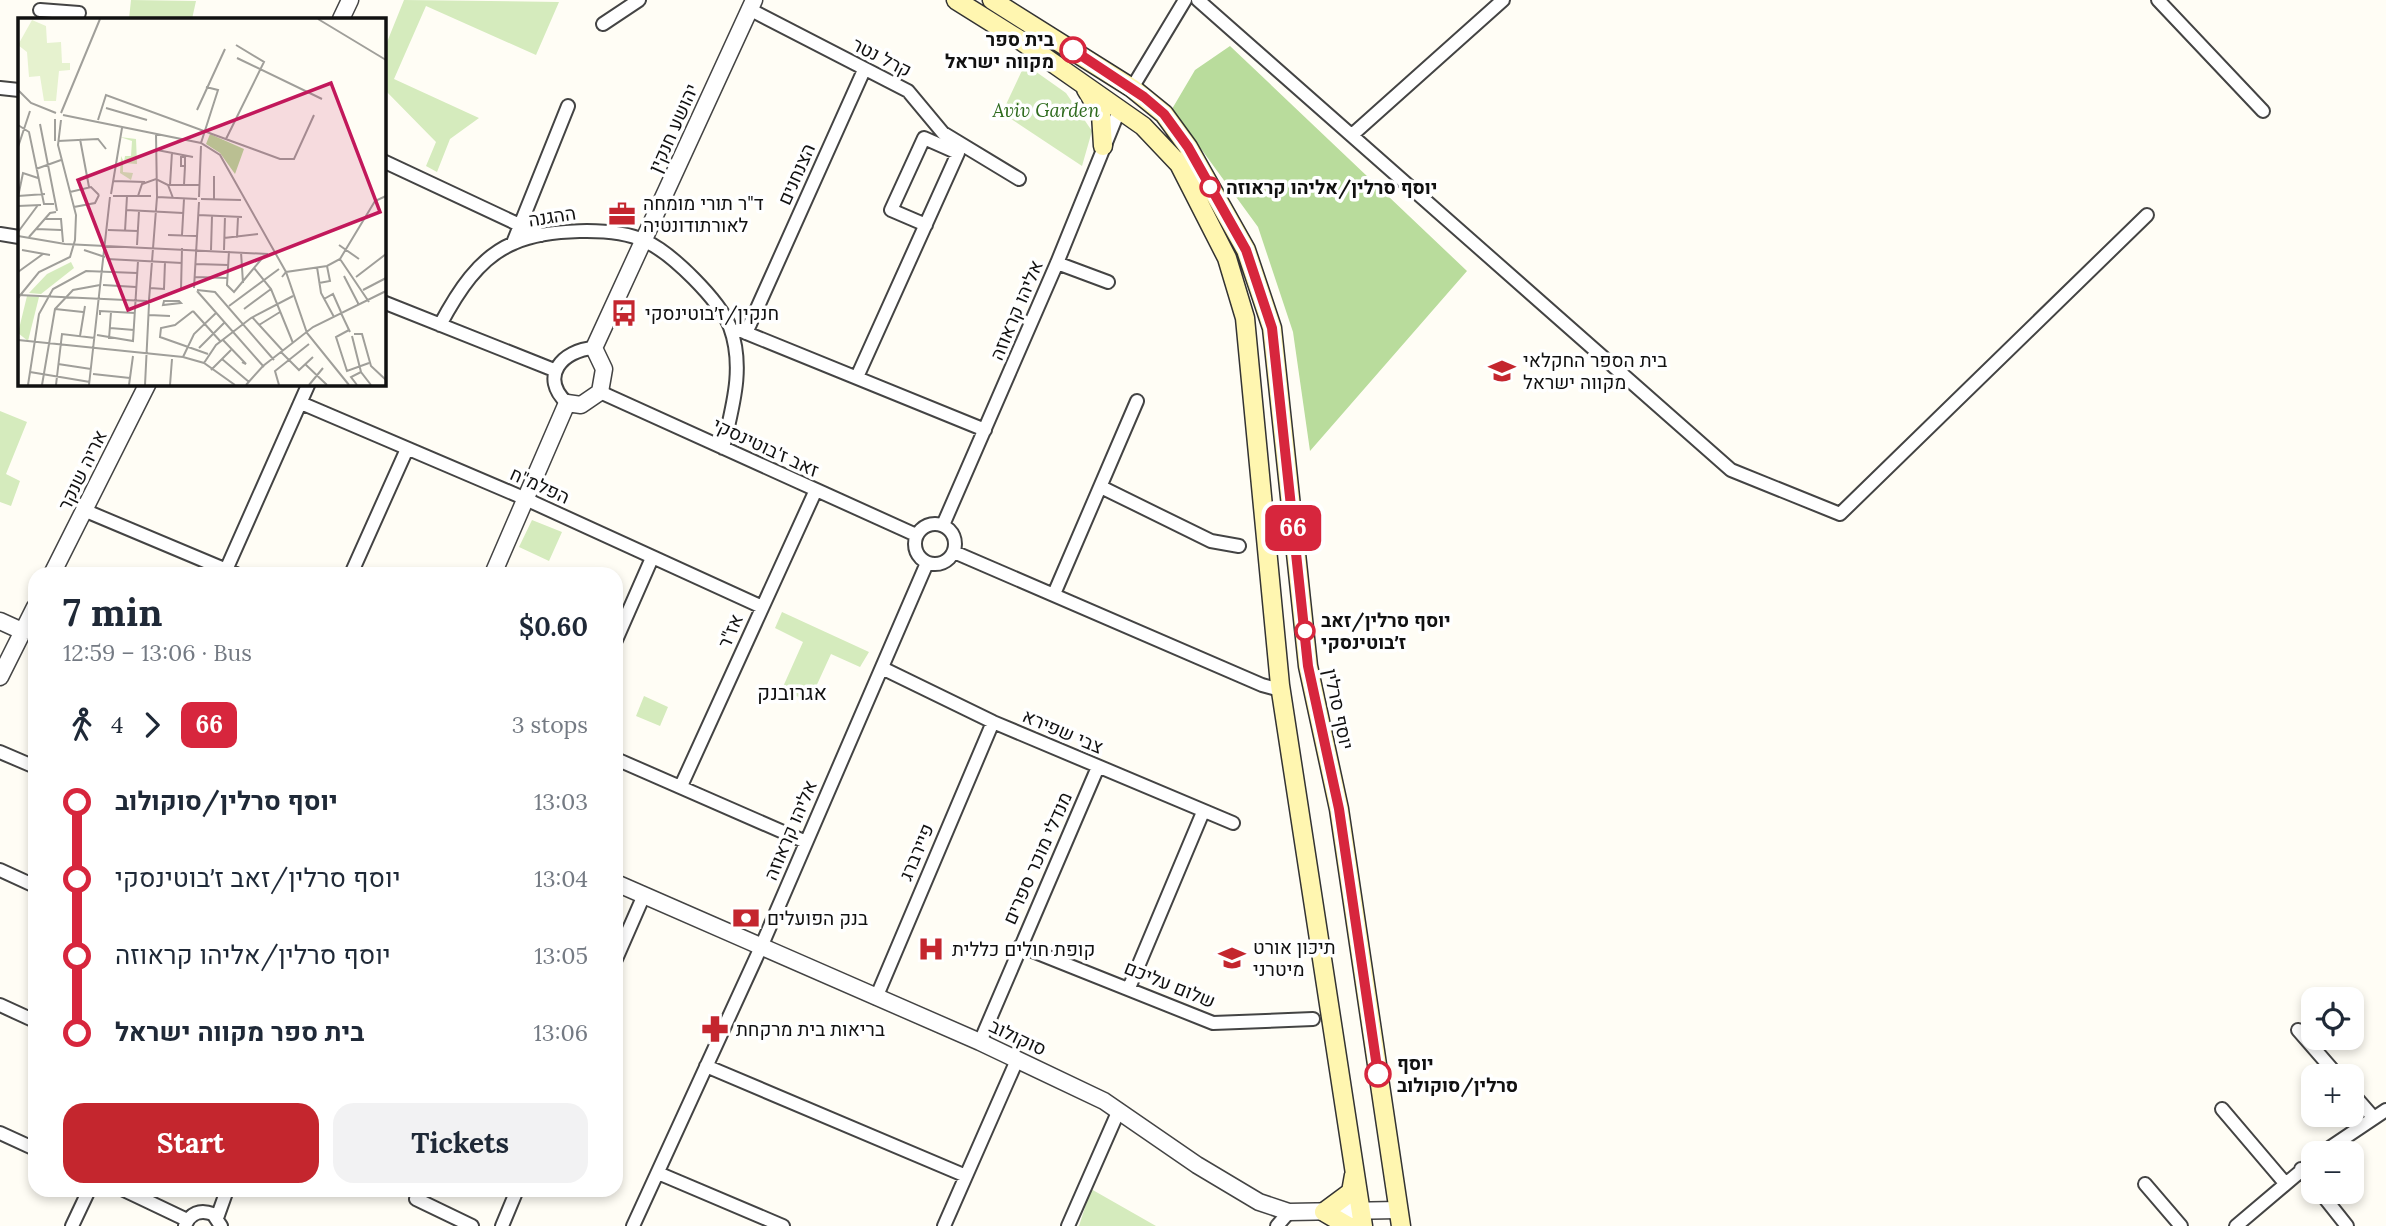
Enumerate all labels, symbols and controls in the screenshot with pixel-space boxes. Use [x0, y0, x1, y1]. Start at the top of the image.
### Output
inset map [18, 18, 385, 385]
place label: בית ספר מקווה ישראל [945, 27, 1055, 73]
street label: קרל נטר [848, 32, 916, 82]
marker: בית ספר מקווה ישראל [1060, 37, 1086, 63]
street label: יהושע חנקין [643, 80, 703, 176]
park label: Aviv Garden [991, 98, 1100, 122]
street label: הצנחנים [772, 140, 820, 208]
place label: יוסף סרלין/אליהו קראוזה [1226, 175, 1437, 200]
marker: יוסף סרלין/אליהו קראוזה [1200, 177, 1220, 197]
place label: ד"ר תורי מומחה לאורתודונטיה [643, 191, 764, 237]
office icon: ד"ר תורי מומחה לאורתודונטיה [607, 199, 637, 229]
street label: ההגנה [527, 200, 577, 232]
street label: אליהו קראוזה [984, 256, 1048, 364]
bus stop icon: חנקין/ז׳בוטינסקי [609, 298, 639, 328]
place label: חנקין/ז׳בוטינסקי [645, 301, 779, 326]
place label: בית הספר החקלאי מקווה ישראל [1523, 348, 1667, 394]
school or university icon: בית הספר החקלאי מקווה ישראל [1487, 356, 1517, 386]
street label: זאב ז'בוטינסקי [709, 412, 823, 482]
street label: אריה שנקר [52, 426, 112, 514]
street label: הפלמ"ח [506, 461, 574, 509]
line badge: 66 [1262, 505, 1324, 551]
text: 66 [1279, 512, 1307, 543]
text: 7 min [63, 588, 162, 636]
place label: יוסף סרלין/זאב ז׳בוטינסקי [1321, 608, 1451, 654]
text: $0.60 [519, 610, 588, 643]
street label: אז"ר [712, 610, 748, 652]
marker: יוסף סרלין/זאב ז׳בוטינסקי [1295, 621, 1315, 641]
text: 12:59 – 13:06 · Bus [63, 638, 252, 667]
street label: יוסף סרלין [1319, 666, 1359, 752]
district label: אגרובנק [757, 679, 827, 706]
street label: צבי שפירא [1019, 703, 1107, 759]
icon: walk [63, 706, 101, 744]
icon: forward [133, 706, 171, 744]
text: 66 [195, 709, 223, 740]
text: 4 [111, 710, 123, 739]
text: 3 stops [512, 710, 588, 739]
street label: אליהו קראוזה [758, 776, 822, 884]
text: יוסף סרלין/סוקולוב [115, 784, 338, 817]
text: 13:03 [534, 787, 588, 816]
street label: מנדלי מוכר ספרים [997, 788, 1077, 928]
street label: פיירברג [893, 820, 939, 884]
text: יוסף סרלין/זאב ז׳בוטינסקי [115, 861, 400, 894]
text: 13:04 [534, 864, 588, 893]
bank icon: בנק הפועלים [731, 903, 761, 933]
place label: בנק הפועלים [767, 906, 868, 930]
hospital icon: קופת חולים כללית [916, 934, 946, 964]
place label: תיכון אורט מיטרני [1253, 935, 1336, 981]
place label: קופת חולים כללית [952, 937, 1095, 961]
text: יוסף סרלין/אליהו קראוזה [115, 938, 391, 971]
text: 13:05 [534, 941, 588, 970]
school or university icon: תיכון אורט מיטרני [1217, 943, 1247, 973]
street label: שלום עליכם [1121, 955, 1219, 1013]
map controls [2301, 987, 2364, 1204]
button: locate [2301, 987, 2364, 1050]
street label: סוקולוב [986, 1013, 1050, 1061]
pharmacy icon: בריאות בית מרקחת [700, 1014, 730, 1044]
text: בית ספר מקווה ישראל [115, 1015, 364, 1048]
place label: בריאות בית מרקחת [736, 1017, 885, 1041]
text: 13:06 [533, 1018, 588, 1047]
place label: יוסף סרלין/סוקולוב [1397, 1051, 1518, 1098]
marker: יוסף סרלין/סוקולוב [1365, 1061, 1391, 1087]
button: + [2301, 1064, 2364, 1127]
button: Start [63, 1103, 319, 1183]
button: Tickets [333, 1103, 588, 1183]
button: − [2301, 1141, 2364, 1204]

